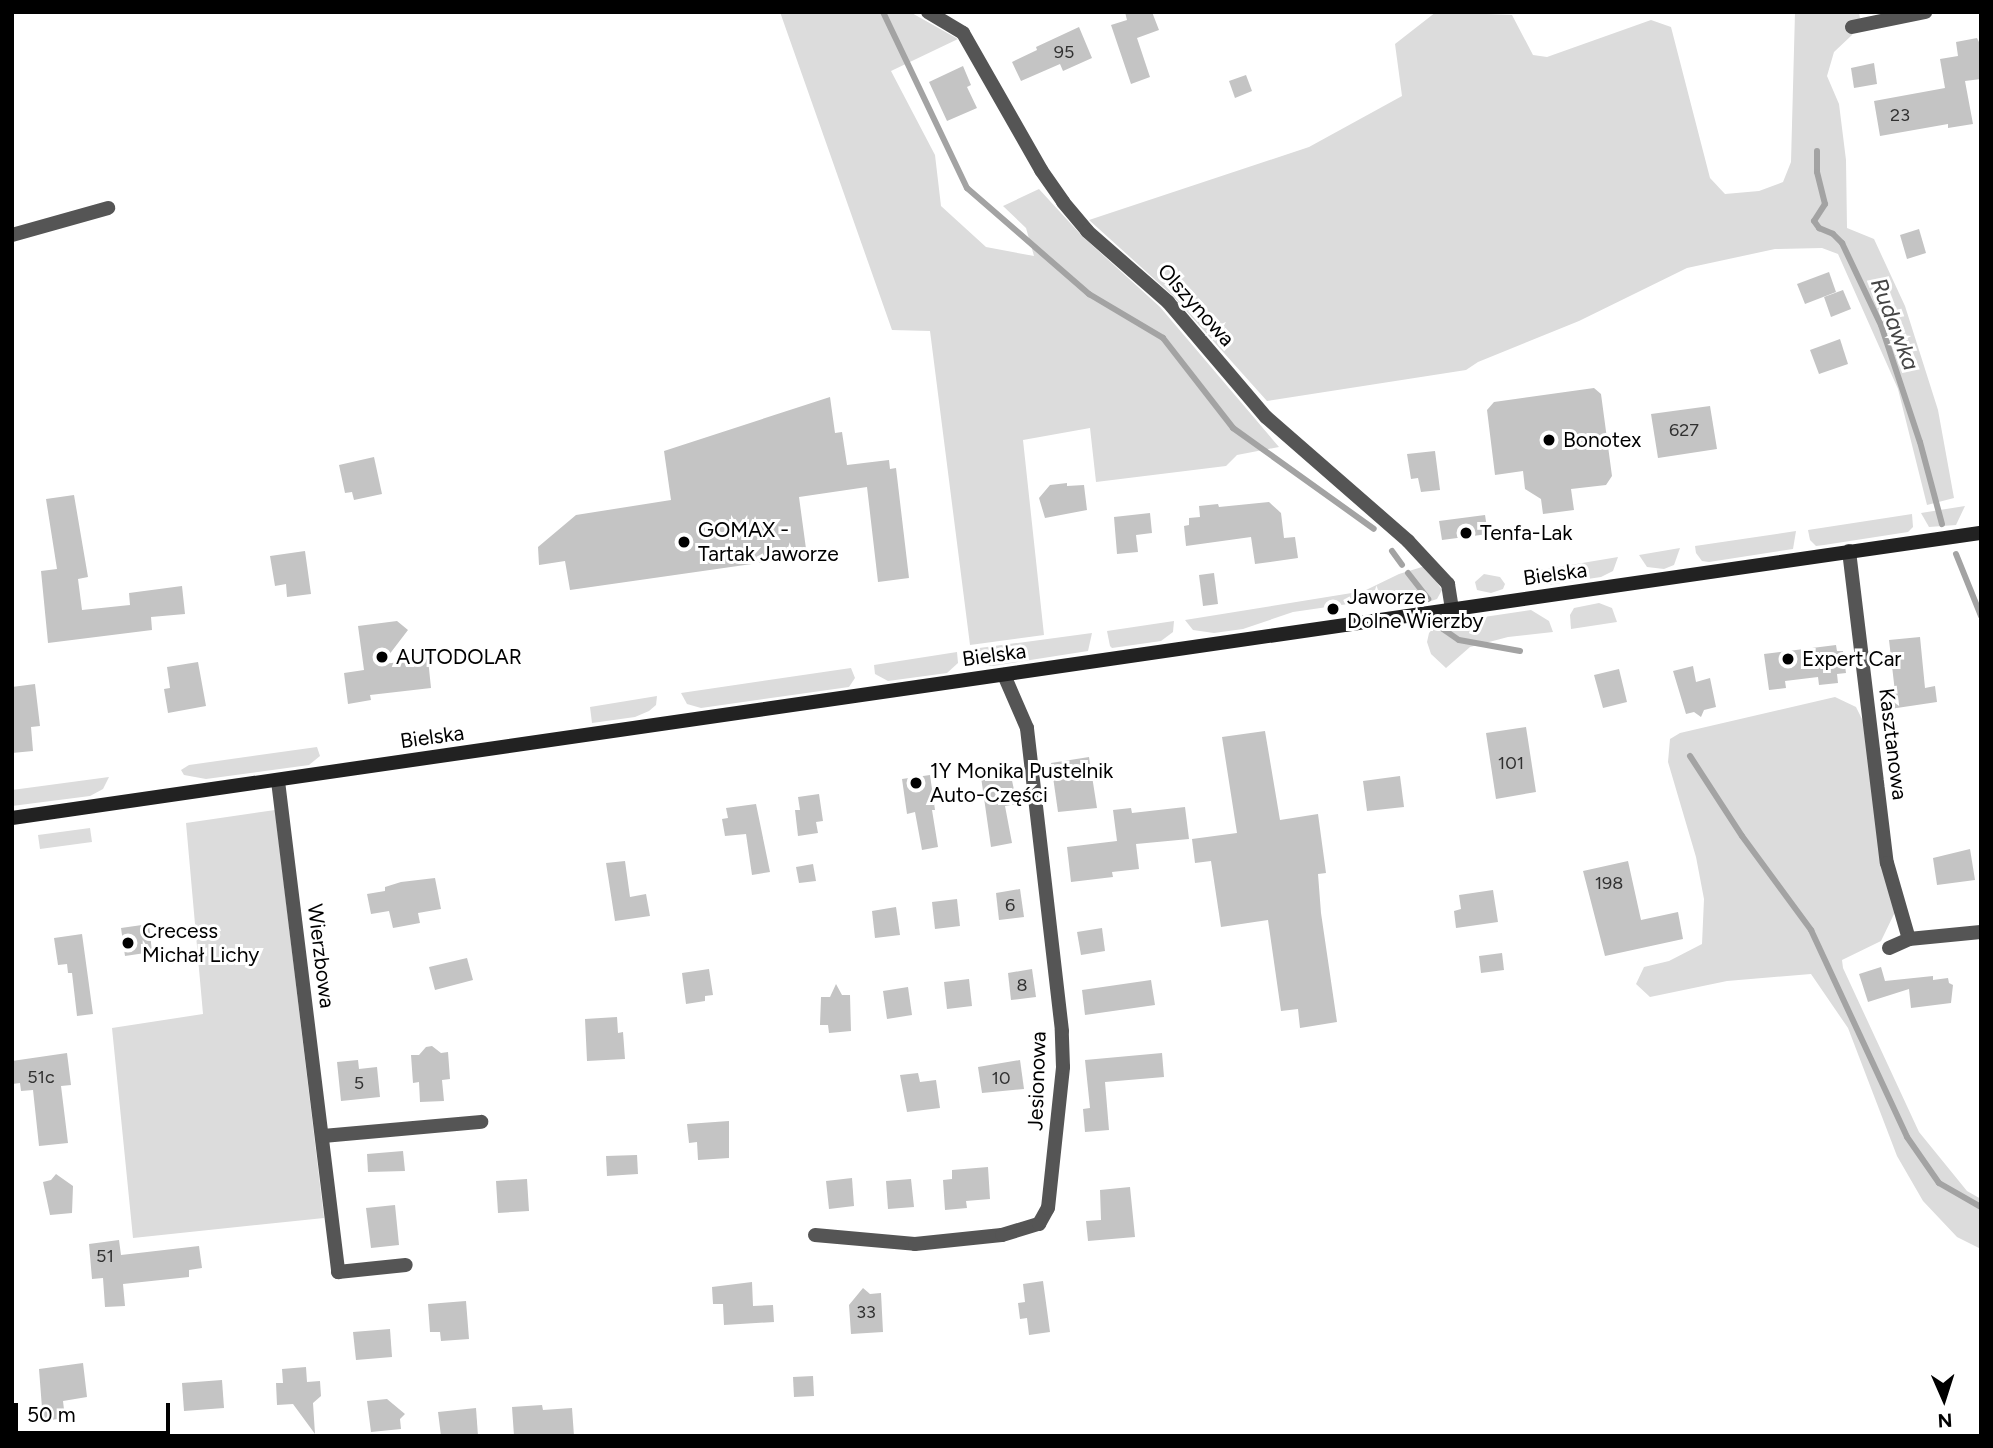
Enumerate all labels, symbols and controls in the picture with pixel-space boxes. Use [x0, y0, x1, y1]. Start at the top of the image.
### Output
house number: 95 [1054, 41, 1074, 63]
house number: 23 [1890, 104, 1910, 126]
street label: Olszynowa [1152, 258, 1240, 352]
water label: Rudawka [1865, 274, 1925, 374]
house number: 627 [1669, 419, 1699, 441]
place label: Bonotex [1563, 427, 1641, 453]
marker: Bonotex [1541, 432, 1557, 448]
place label: GOMAX - Tartak Jaworze [698, 517, 839, 567]
place label: Tenfa-Lak [1480, 520, 1572, 546]
marker: Tenfa-Lak [1458, 525, 1474, 541]
marker: GOMAX - Tartak Jaworze [676, 534, 692, 550]
street label: Bielska [1521, 557, 1589, 591]
place label: Jaworze Dolne Wierzby [1347, 584, 1484, 634]
marker: Jaworze Dolne Wierzby [1325, 601, 1341, 617]
street label: Bielska [960, 638, 1028, 672]
place label: AUTODOLAR [396, 644, 522, 670]
place label: Expert Car [1802, 646, 1901, 672]
marker: AUTODOLAR [374, 649, 390, 665]
marker: Expert Car [1780, 651, 1796, 667]
street label: Kasztanowa [1874, 687, 1912, 801]
street label: Bielska [398, 720, 466, 754]
house number: 101 [1498, 752, 1524, 774]
place label: 1Y Monika Pustelnik Auto-Części [930, 758, 1113, 808]
marker: 1Y Monika Pustelnik Auto-Części [908, 775, 924, 791]
house number: 198 [1595, 872, 1623, 894]
house number: 6 [1005, 894, 1015, 916]
street label: Wierzbowa [302, 902, 340, 1010]
place label: Crecess Michał Lichy [142, 918, 259, 968]
marker: Crecess Michał Lichy [120, 935, 136, 951]
house number: 8 [1016, 974, 1028, 996]
street label: Jesionowa [1023, 1031, 1051, 1131]
house number: 51c [27, 1066, 55, 1088]
house number: 10 [992, 1067, 1010, 1089]
house number: 5 [354, 1072, 364, 1094]
house number: 51 [96, 1245, 114, 1267]
house number: 33 [856, 1301, 876, 1323]
north arrow [1909, 1364, 1979, 1434]
scale bar [18, 1388, 173, 1432]
text: 50 m [27, 1402, 76, 1427]
text: N [1937, 1409, 1953, 1432]

